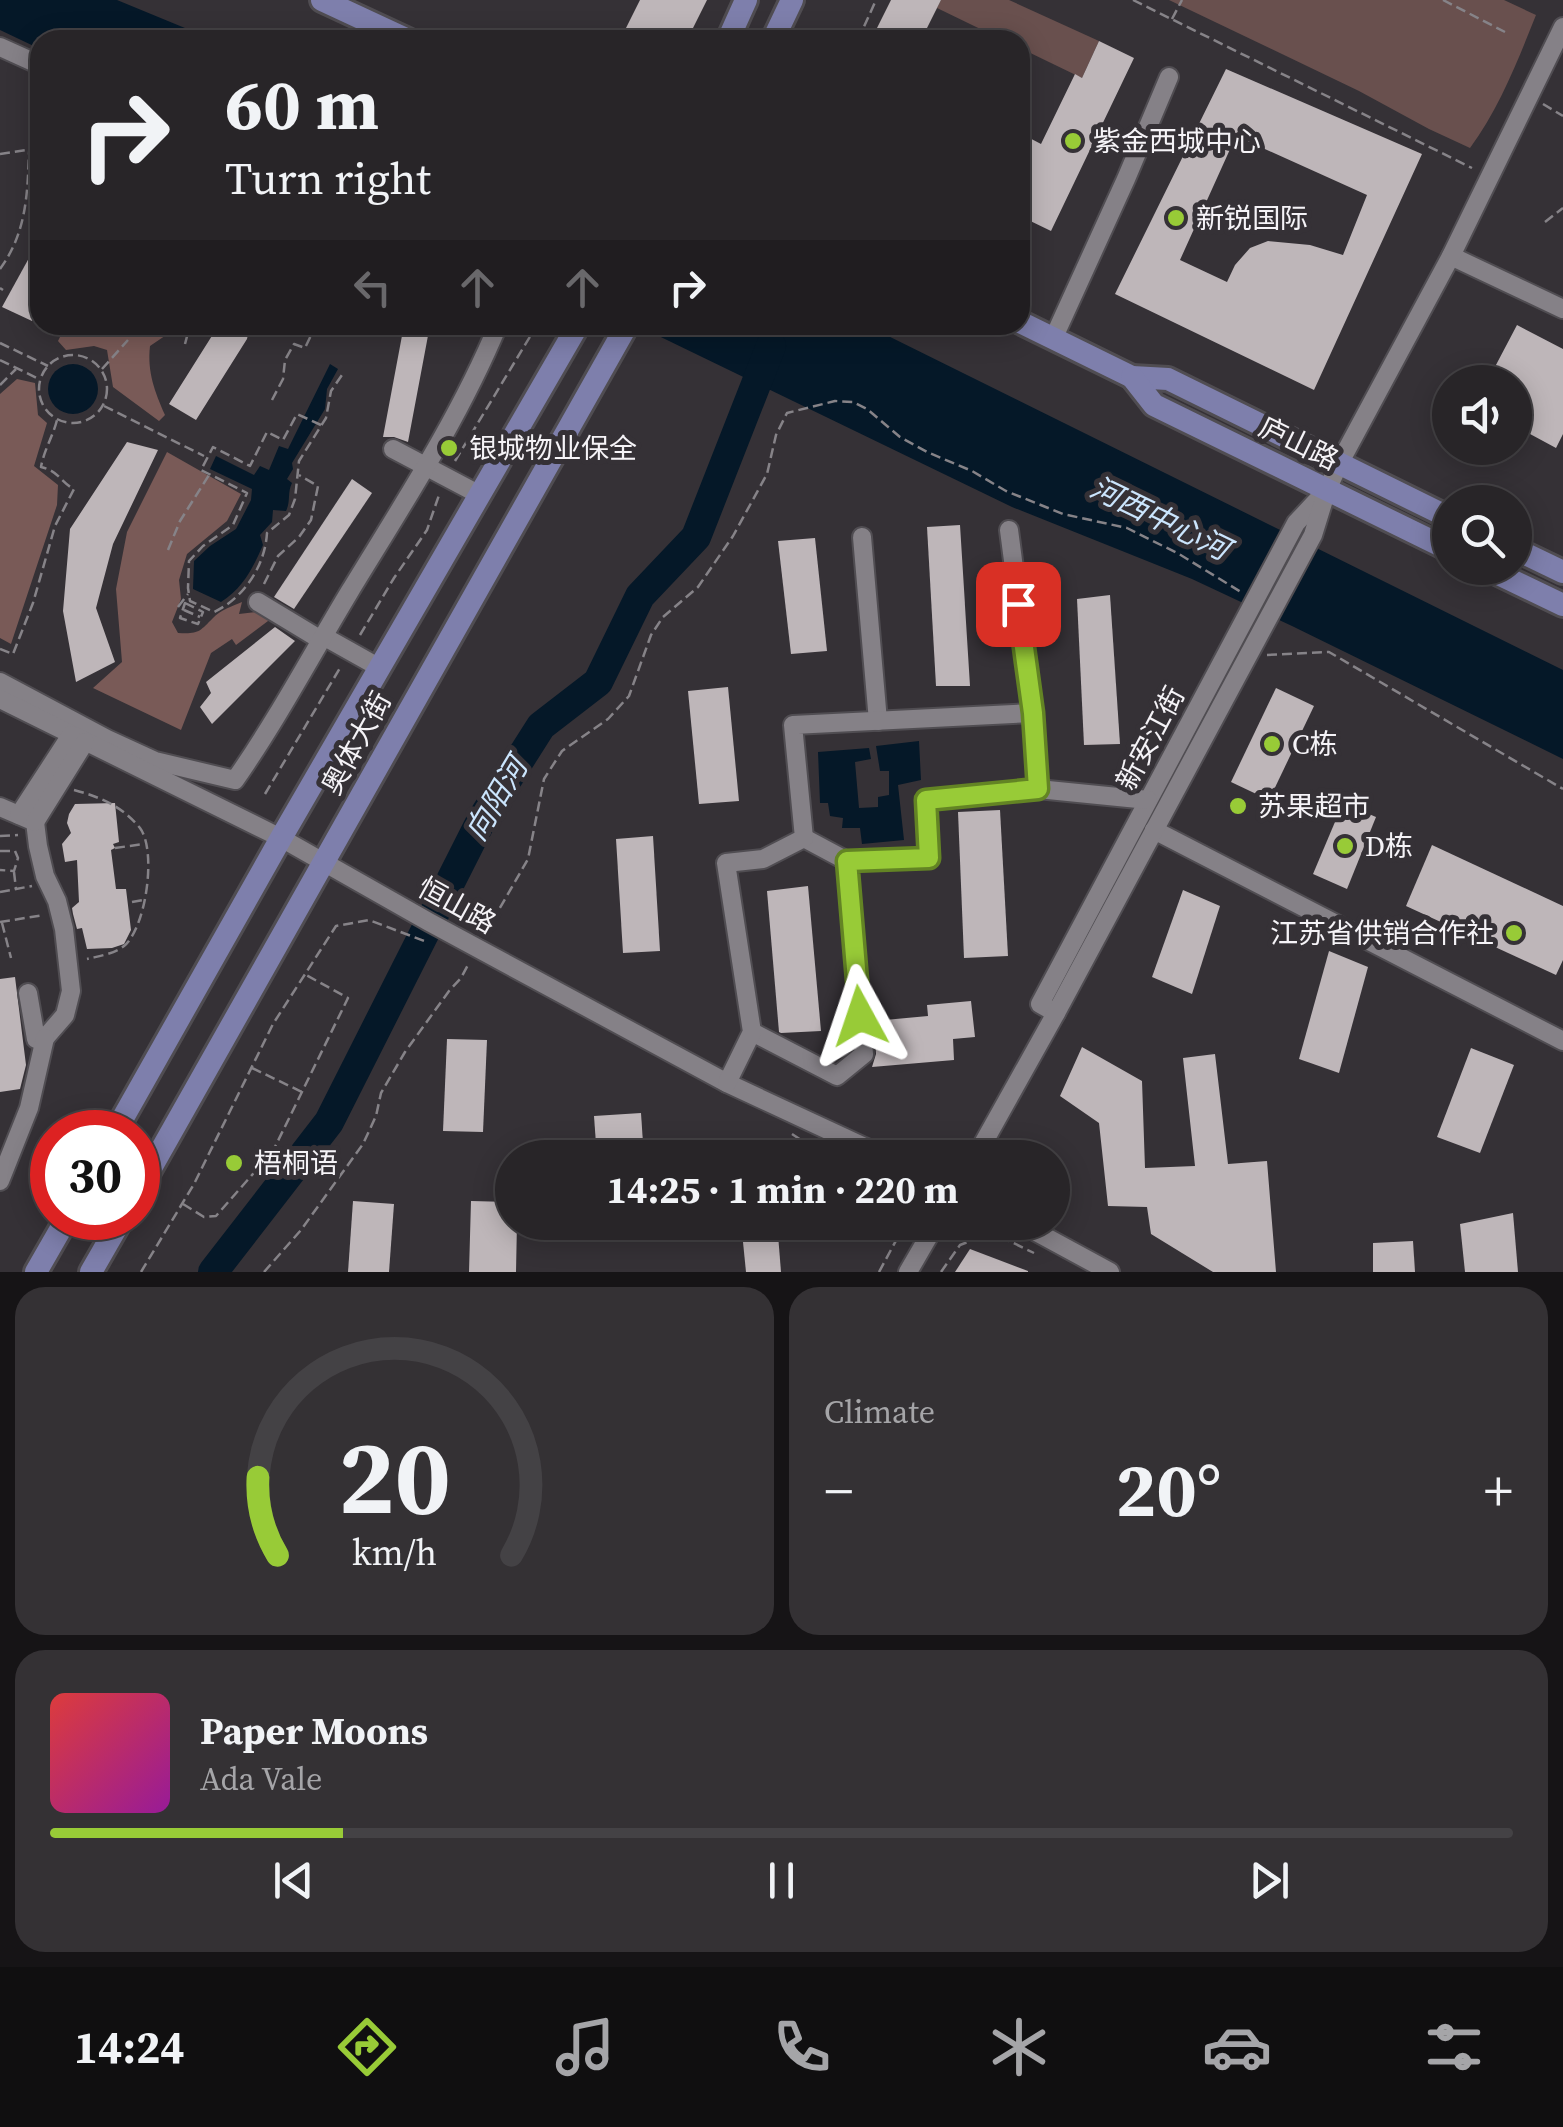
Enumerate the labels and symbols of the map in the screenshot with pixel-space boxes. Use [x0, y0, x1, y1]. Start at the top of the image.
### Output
place label: 紫金西城中心 [1093, 122, 1261, 160]
marker: 紫金西城中心 [1062, 130, 1084, 152]
place label: 新锐国际 [1196, 199, 1308, 237]
marker: 新锐国际 [1165, 207, 1187, 229]
street label: 庐山路 [1253, 408, 1345, 478]
place label: 银城物业保全 [469, 429, 637, 467]
marker: 银城物业保全 [438, 437, 460, 459]
water label: 河西中心河 [1084, 467, 1241, 571]
pin [976, 562, 1061, 647]
street label: 新安江街 [1107, 680, 1193, 796]
street label: 奥体大街 [312, 685, 400, 801]
place label: C栋 [1292, 725, 1338, 763]
marker: C栋 [1261, 733, 1283, 755]
water label: 向阳河 [455, 746, 539, 848]
place label: 苏果超市 [1258, 787, 1370, 825]
marker: 苏果超市 [1227, 795, 1249, 817]
place label: D栋 [1365, 827, 1413, 865]
marker: D栋 [1334, 835, 1356, 857]
street label: 恒山路 [411, 868, 503, 942]
place label: 江苏省供销合作社 [1270, 914, 1494, 952]
marker: 江苏省供销合作社 [1503, 922, 1525, 944]
position arrow [808, 964, 912, 1068]
speed limit sign: 30 [30, 1110, 160, 1240]
place label: 梧桐语 [254, 1144, 338, 1182]
marker: 梧桐语 [223, 1152, 245, 1174]

